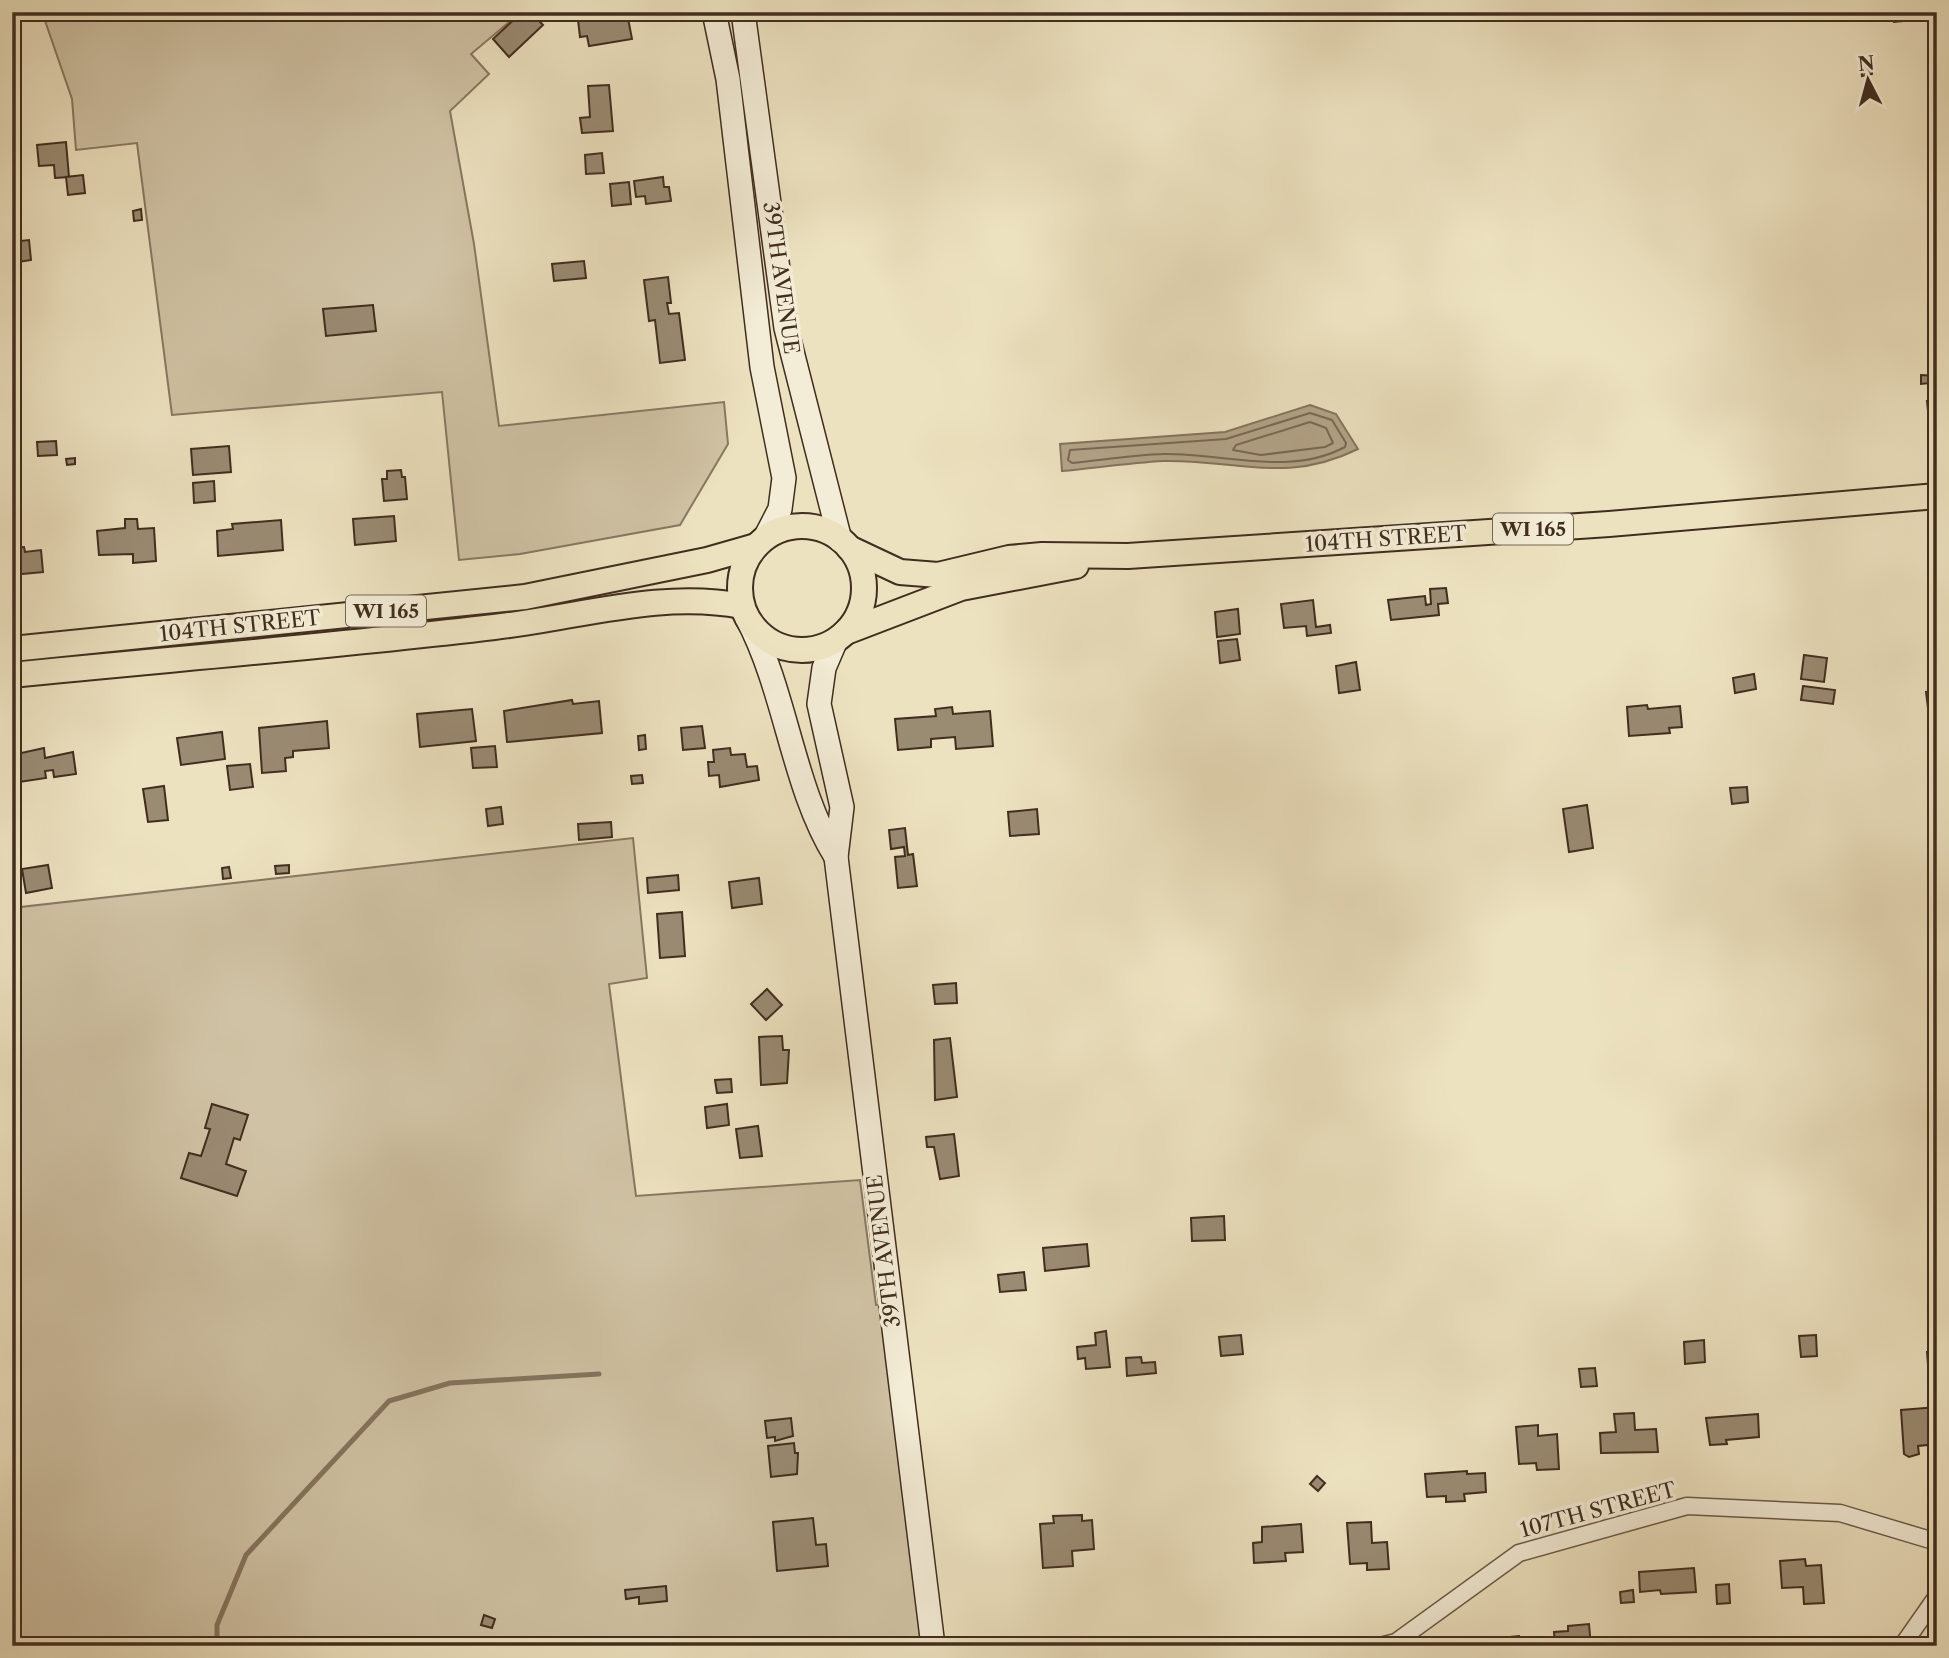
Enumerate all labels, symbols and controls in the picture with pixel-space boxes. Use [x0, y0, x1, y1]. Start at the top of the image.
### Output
north arrow [1834, 46, 1904, 116]
text: N [1857, 51, 1876, 76]
street label: 39TH AVENUE [758, 200, 805, 356]
road number: WI 165 [1493, 514, 1573, 544]
street label: 104TH STREET [1304, 520, 1468, 557]
road number: WI 165 [346, 596, 426, 626]
street label: 104TH STREET [158, 605, 322, 646]
street label: 39TH AVENUE [862, 1173, 905, 1329]
street label: 107TH STREET [1517, 1477, 1679, 1542]

